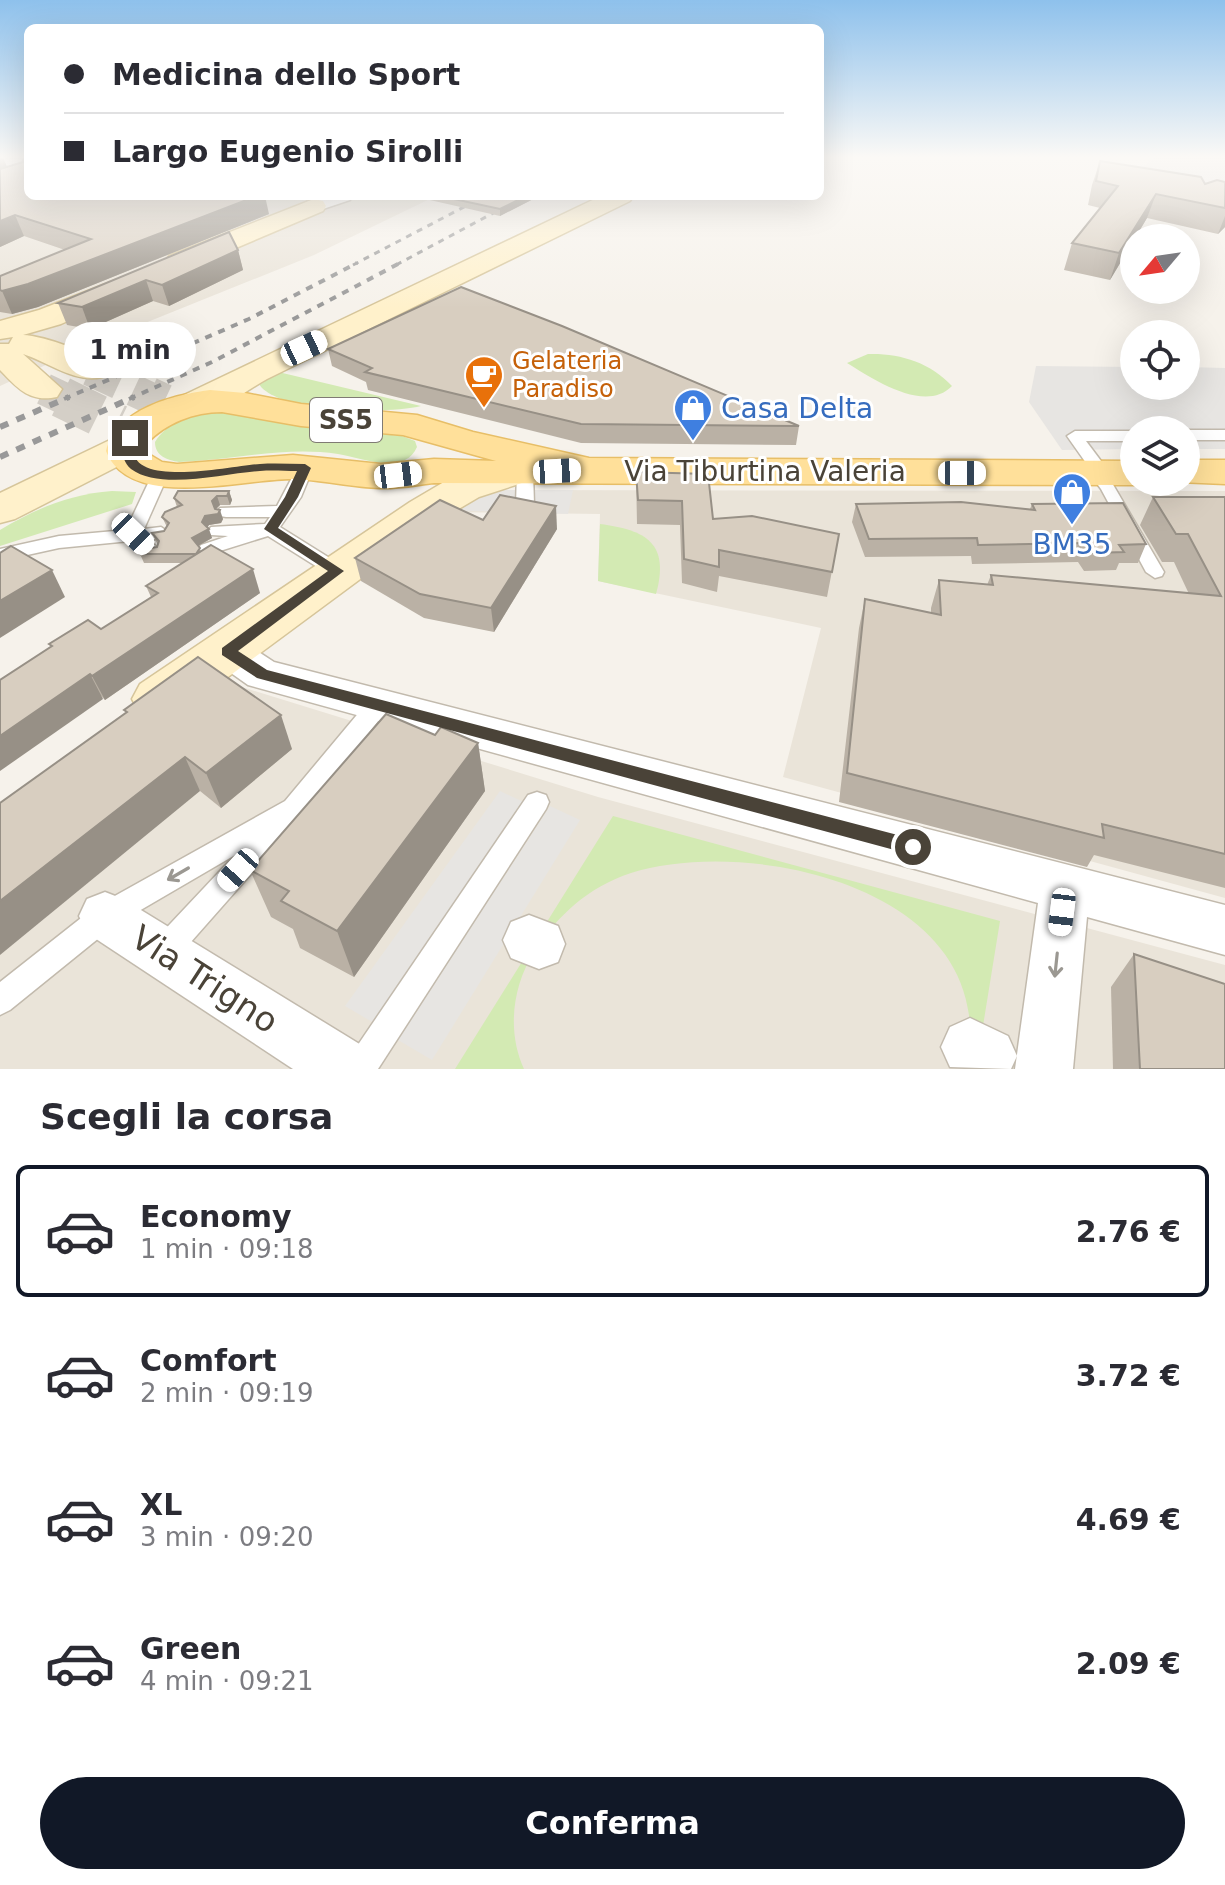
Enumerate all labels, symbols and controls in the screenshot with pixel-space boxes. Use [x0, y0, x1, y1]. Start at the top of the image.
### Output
text: Medicina dello Sport [112, 57, 460, 92]
text: Largo Eugenio Sirolli [112, 134, 463, 169]
north arrow [1120, 224, 1200, 304]
map controls [1120, 224, 1200, 496]
button: locate [1120, 320, 1200, 400]
callout: 1 min [64, 322, 196, 378]
car [277, 327, 331, 369]
text: 1 min [89, 335, 171, 365]
place label: Gelateria Paradiso [512, 347, 622, 403]
cafe icon: Gelateria Paradiso [463, 354, 505, 409]
shop icon: Casa Delta [672, 387, 714, 442]
place label: Casa Delta [721, 392, 873, 425]
road number: SS5 [310, 398, 382, 442]
button: layers [1120, 416, 1200, 496]
route end [112, 420, 148, 456]
street label: Via Tiburtina Valeria [624, 455, 906, 488]
car [532, 458, 582, 484]
car [373, 460, 423, 490]
car [938, 461, 986, 485]
shop icon: BM35 [1051, 471, 1093, 526]
car [107, 509, 159, 559]
place label: BM35 [1033, 528, 1112, 561]
route start [895, 829, 931, 865]
car [213, 844, 263, 896]
one-way arrow [166, 867, 190, 882]
car [1047, 887, 1077, 937]
street label: Via Trigno [124, 917, 286, 1041]
one-way arrow [1048, 952, 1063, 977]
text: Scegli la corsa [40, 1096, 333, 1137]
icon: car [44, 1195, 116, 1267]
text: Economy [140, 1199, 292, 1234]
text: 2.76 € [1076, 1214, 1181, 1249]
text: 1 min · 09:18 [140, 1234, 314, 1264]
icon: car [44, 1339, 116, 1411]
text: Comfort [140, 1343, 277, 1378]
text: 3.72 € [1076, 1358, 1181, 1393]
text: 2 min · 09:19 [140, 1378, 314, 1408]
icon: car [44, 1483, 116, 1555]
text: XL [140, 1487, 182, 1522]
text: 4.69 € [1076, 1502, 1181, 1537]
text: 3 min · 09:20 [140, 1522, 314, 1552]
icon: car [44, 1627, 116, 1699]
text: Green [140, 1631, 241, 1666]
text: 2.09 € [1076, 1646, 1181, 1681]
text: 4 min · 09:21 [140, 1666, 314, 1696]
button: Conferma [40, 1777, 1185, 1869]

